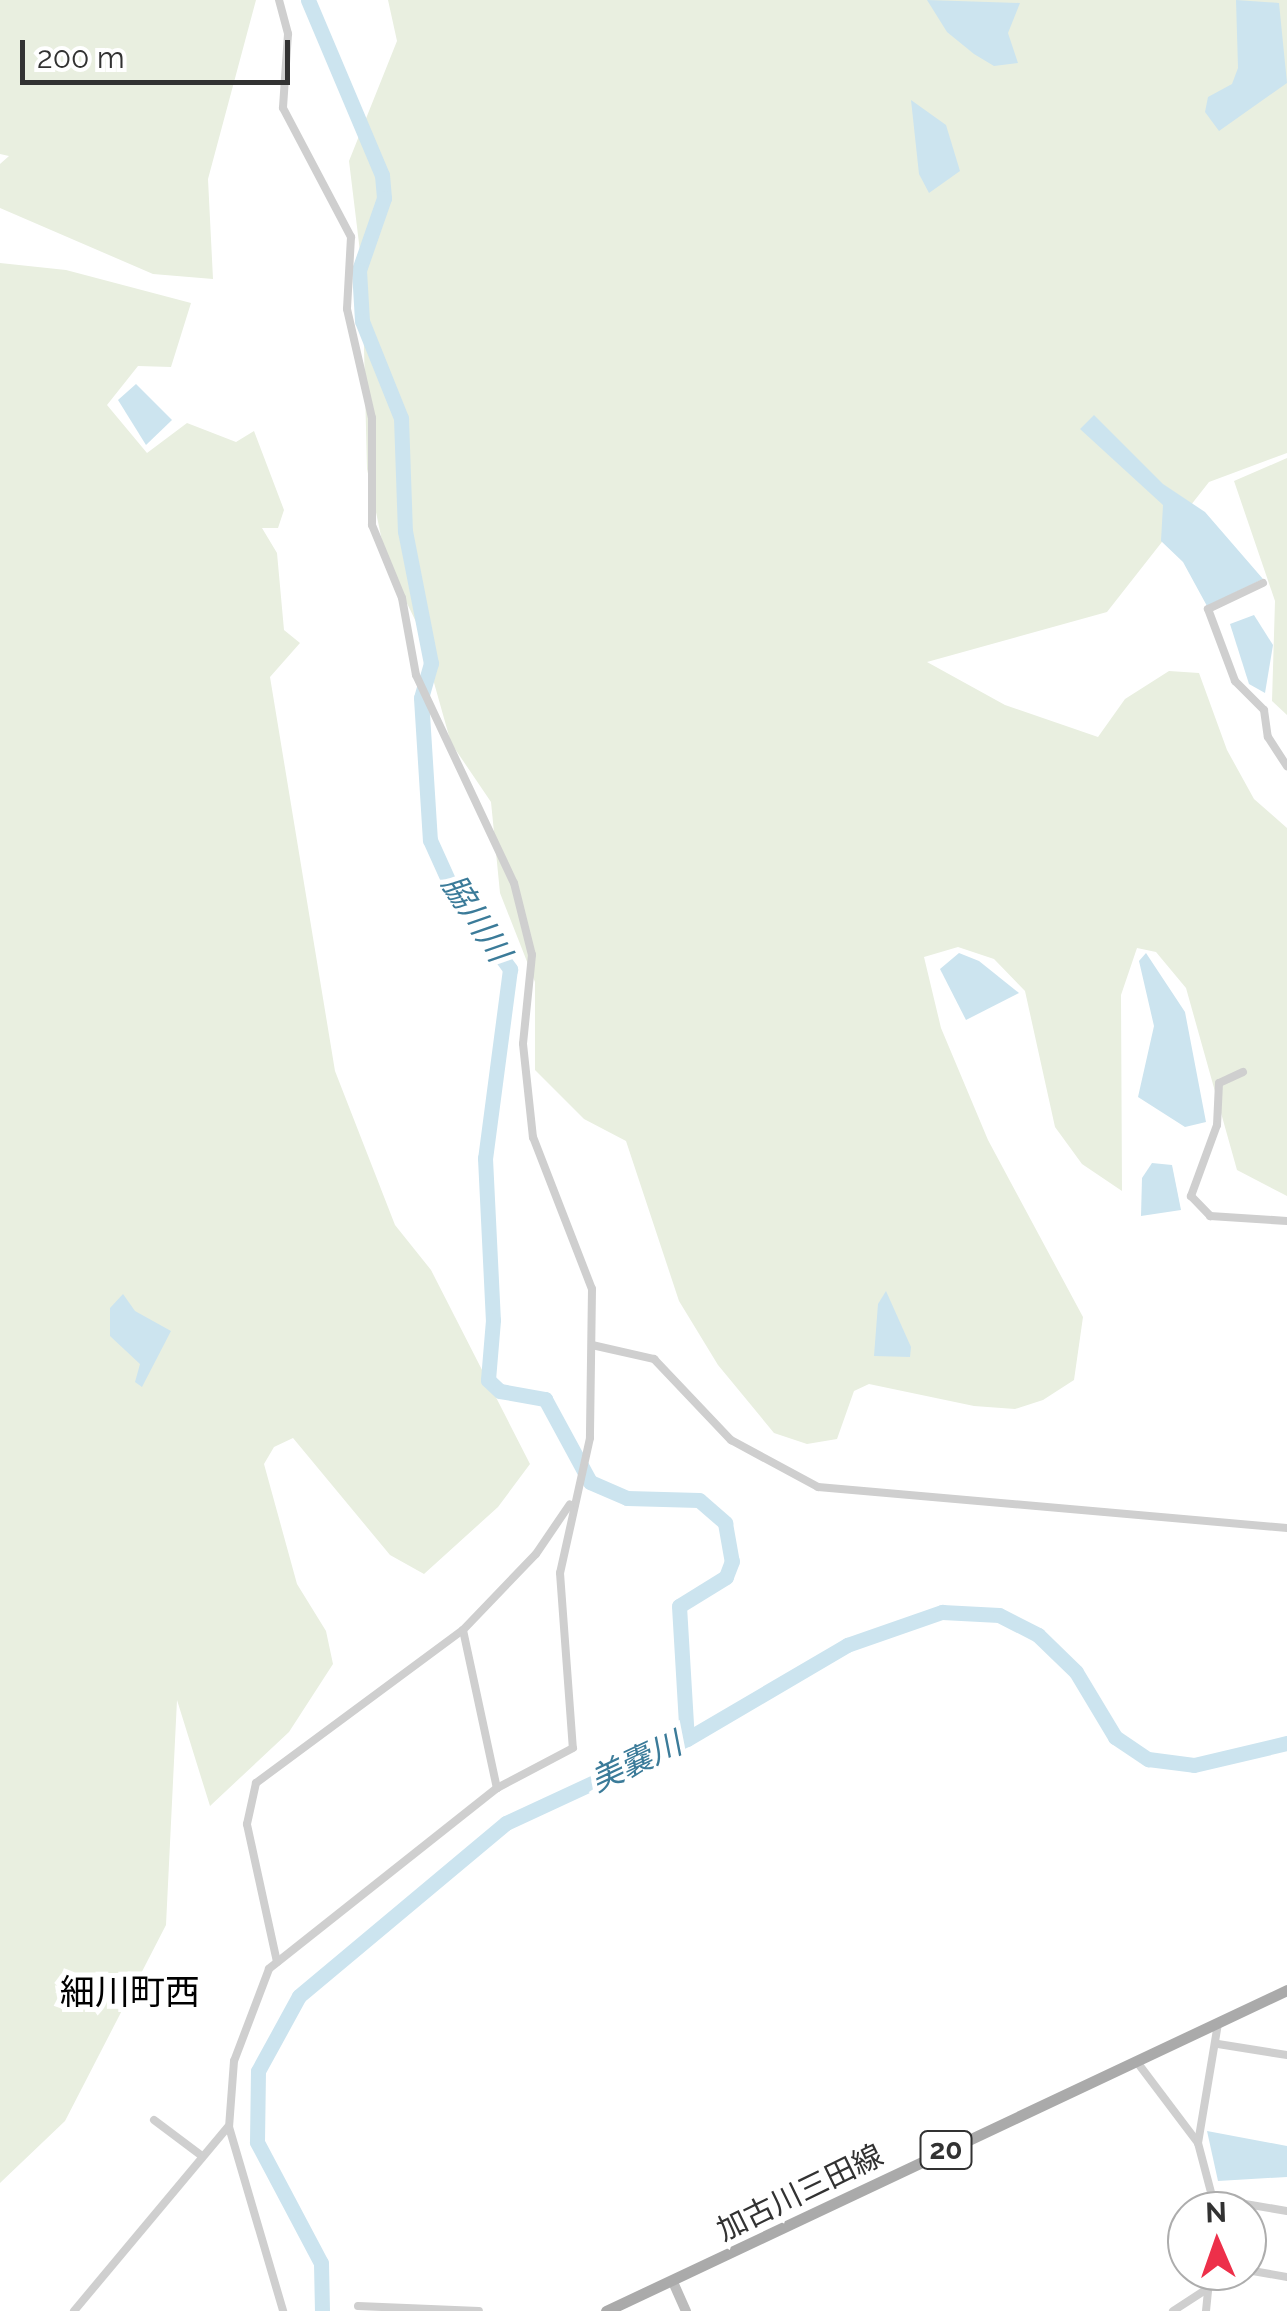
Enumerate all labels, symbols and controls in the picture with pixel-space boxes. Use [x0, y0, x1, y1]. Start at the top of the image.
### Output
scale bar [25, 20, 295, 82]
text: 200 m [37, 40, 125, 75]
water label: 脇川川 [434, 867, 518, 969]
water label: 美嚢川 [584, 1724, 688, 1800]
district label: 細川町西 [60, 1971, 200, 2013]
road number: 20 [918, 2127, 974, 2173]
street label: 加古川三田線 [711, 2137, 889, 2249]
north arrow [1167, 2191, 1267, 2291]
text: N [1205, 2196, 1227, 2229]

